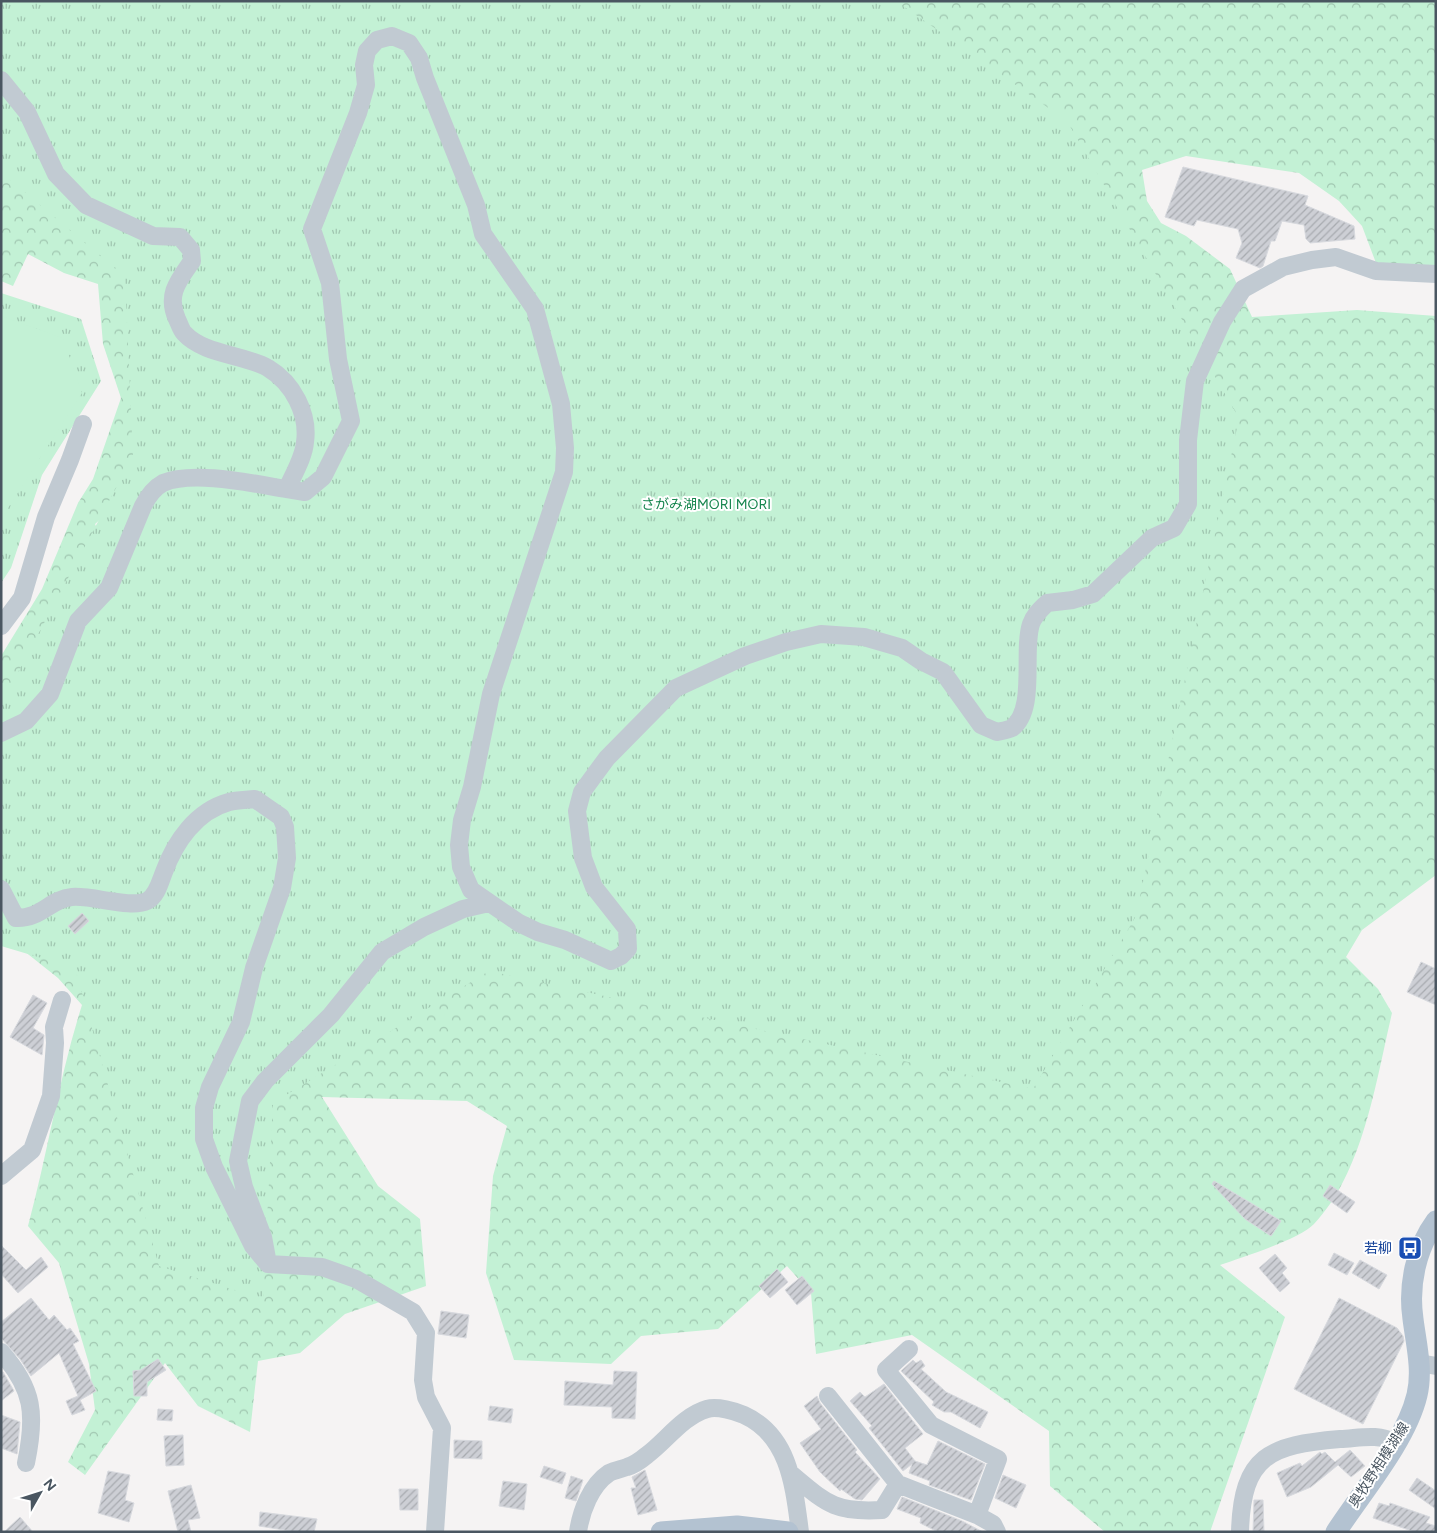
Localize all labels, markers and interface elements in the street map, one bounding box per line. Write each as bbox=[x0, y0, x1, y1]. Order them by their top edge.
park label: さがみ湖MORI MORI bbox=[641, 496, 771, 513]
bus stop icon: 若柳 bbox=[1397, 1235, 1423, 1261]
place label: 若柳 bbox=[1364, 1240, 1392, 1257]
street label: 奥牧野相模湖線 bbox=[1345, 1419, 1413, 1511]
north arrow bbox=[15, 1468, 65, 1518]
text: N bbox=[40, 1476, 60, 1495]

